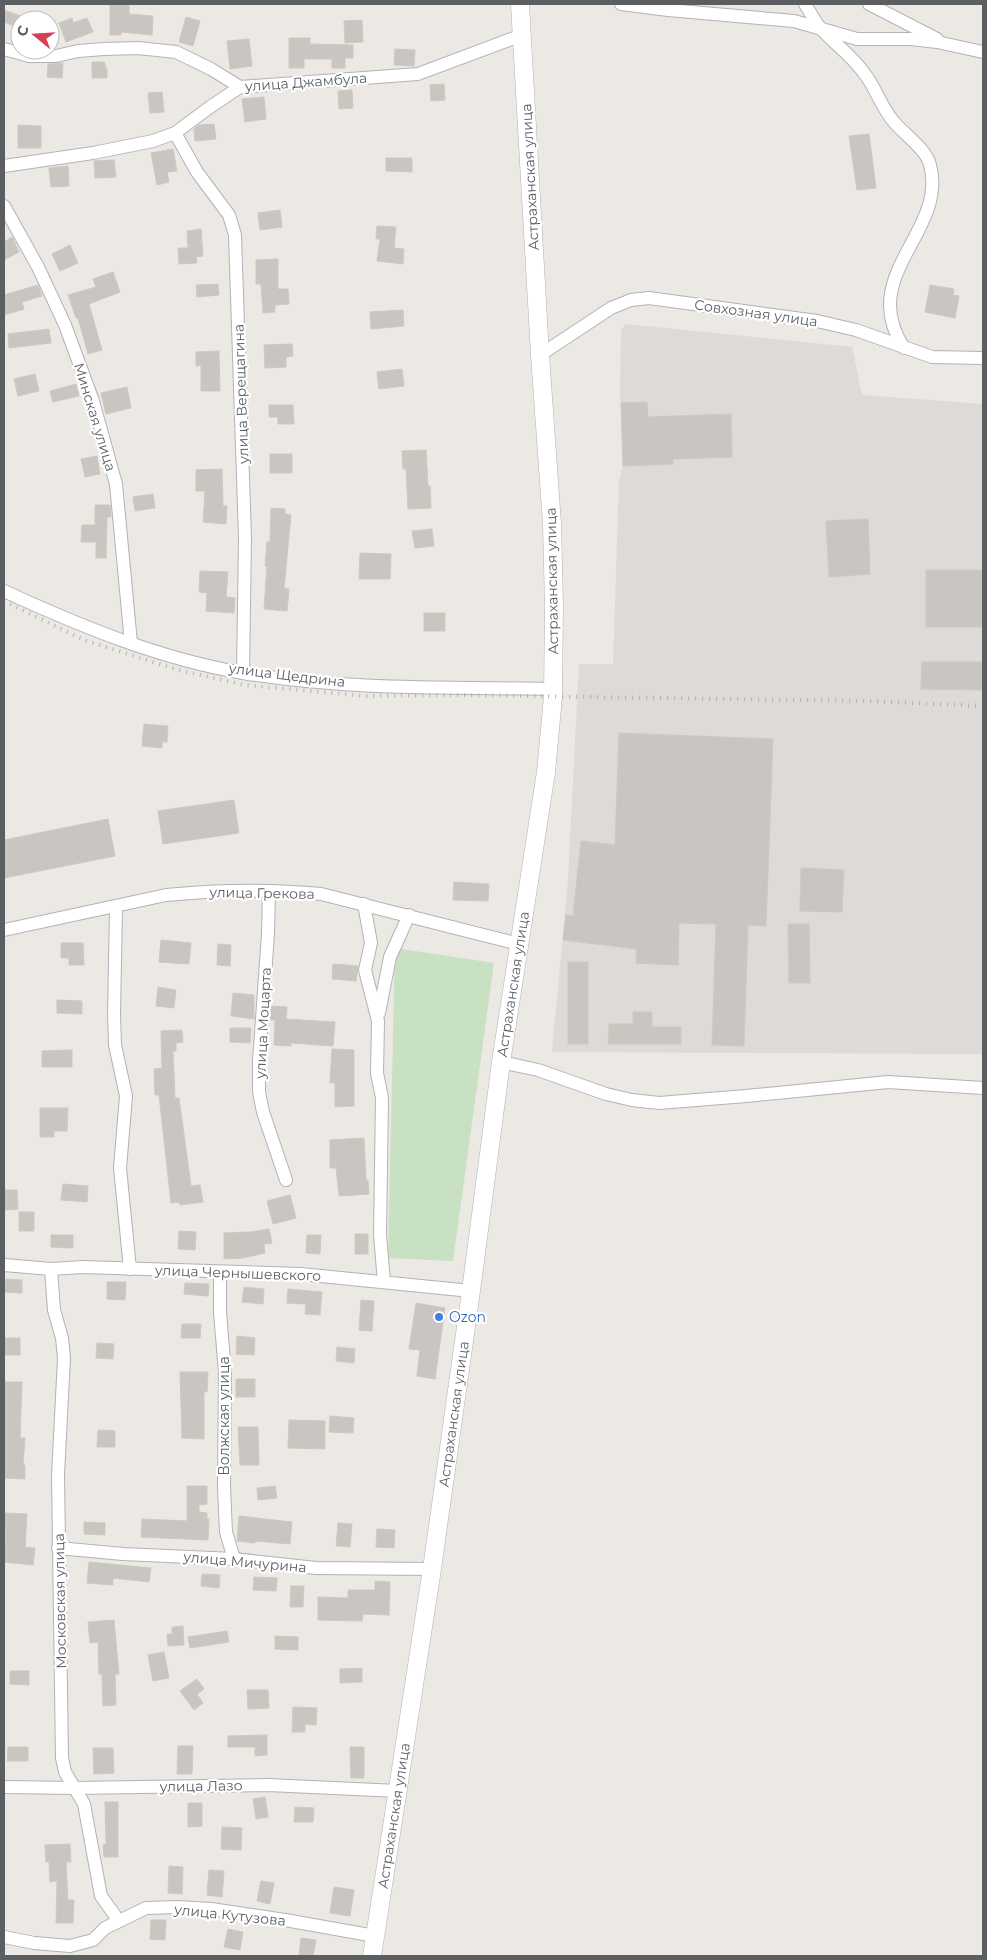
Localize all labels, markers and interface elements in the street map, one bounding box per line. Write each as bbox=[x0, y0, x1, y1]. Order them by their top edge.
north arrow bbox=[10, 10, 60, 60]
text: С bbox=[13, 23, 33, 39]
street label: улица Джамбула bbox=[243, 69, 368, 95]
street label: Астраханская улица bbox=[517, 103, 543, 251]
street label: Совхозная улица bbox=[693, 295, 819, 331]
street label: улица Верещагина bbox=[230, 324, 252, 465]
street label: Минская улица bbox=[70, 361, 120, 473]
street label: Астраханская улица bbox=[542, 507, 562, 655]
street label: улица Щедрина bbox=[227, 659, 346, 691]
street label: улица Грекова bbox=[208, 883, 315, 903]
street label: Астраханская улица bbox=[493, 910, 533, 1058]
street label: улица Моцарта bbox=[251, 967, 275, 1080]
street label: улица Чернышевского bbox=[154, 1261, 321, 1285]
place label: Ozon bbox=[449, 1308, 486, 1326]
marker: Ozon bbox=[433, 1311, 445, 1323]
street label: Астраханская улица bbox=[435, 1340, 473, 1488]
street label: Волжская улица bbox=[215, 1356, 233, 1476]
street label: Московская улица bbox=[50, 1533, 70, 1669]
street label: улица Мичурина bbox=[182, 1548, 307, 1576]
street label: Астраханская улица bbox=[374, 1742, 414, 1890]
street label: улица Лазо bbox=[158, 1776, 243, 1796]
street label: улица Кутузова bbox=[172, 1900, 287, 1930]

